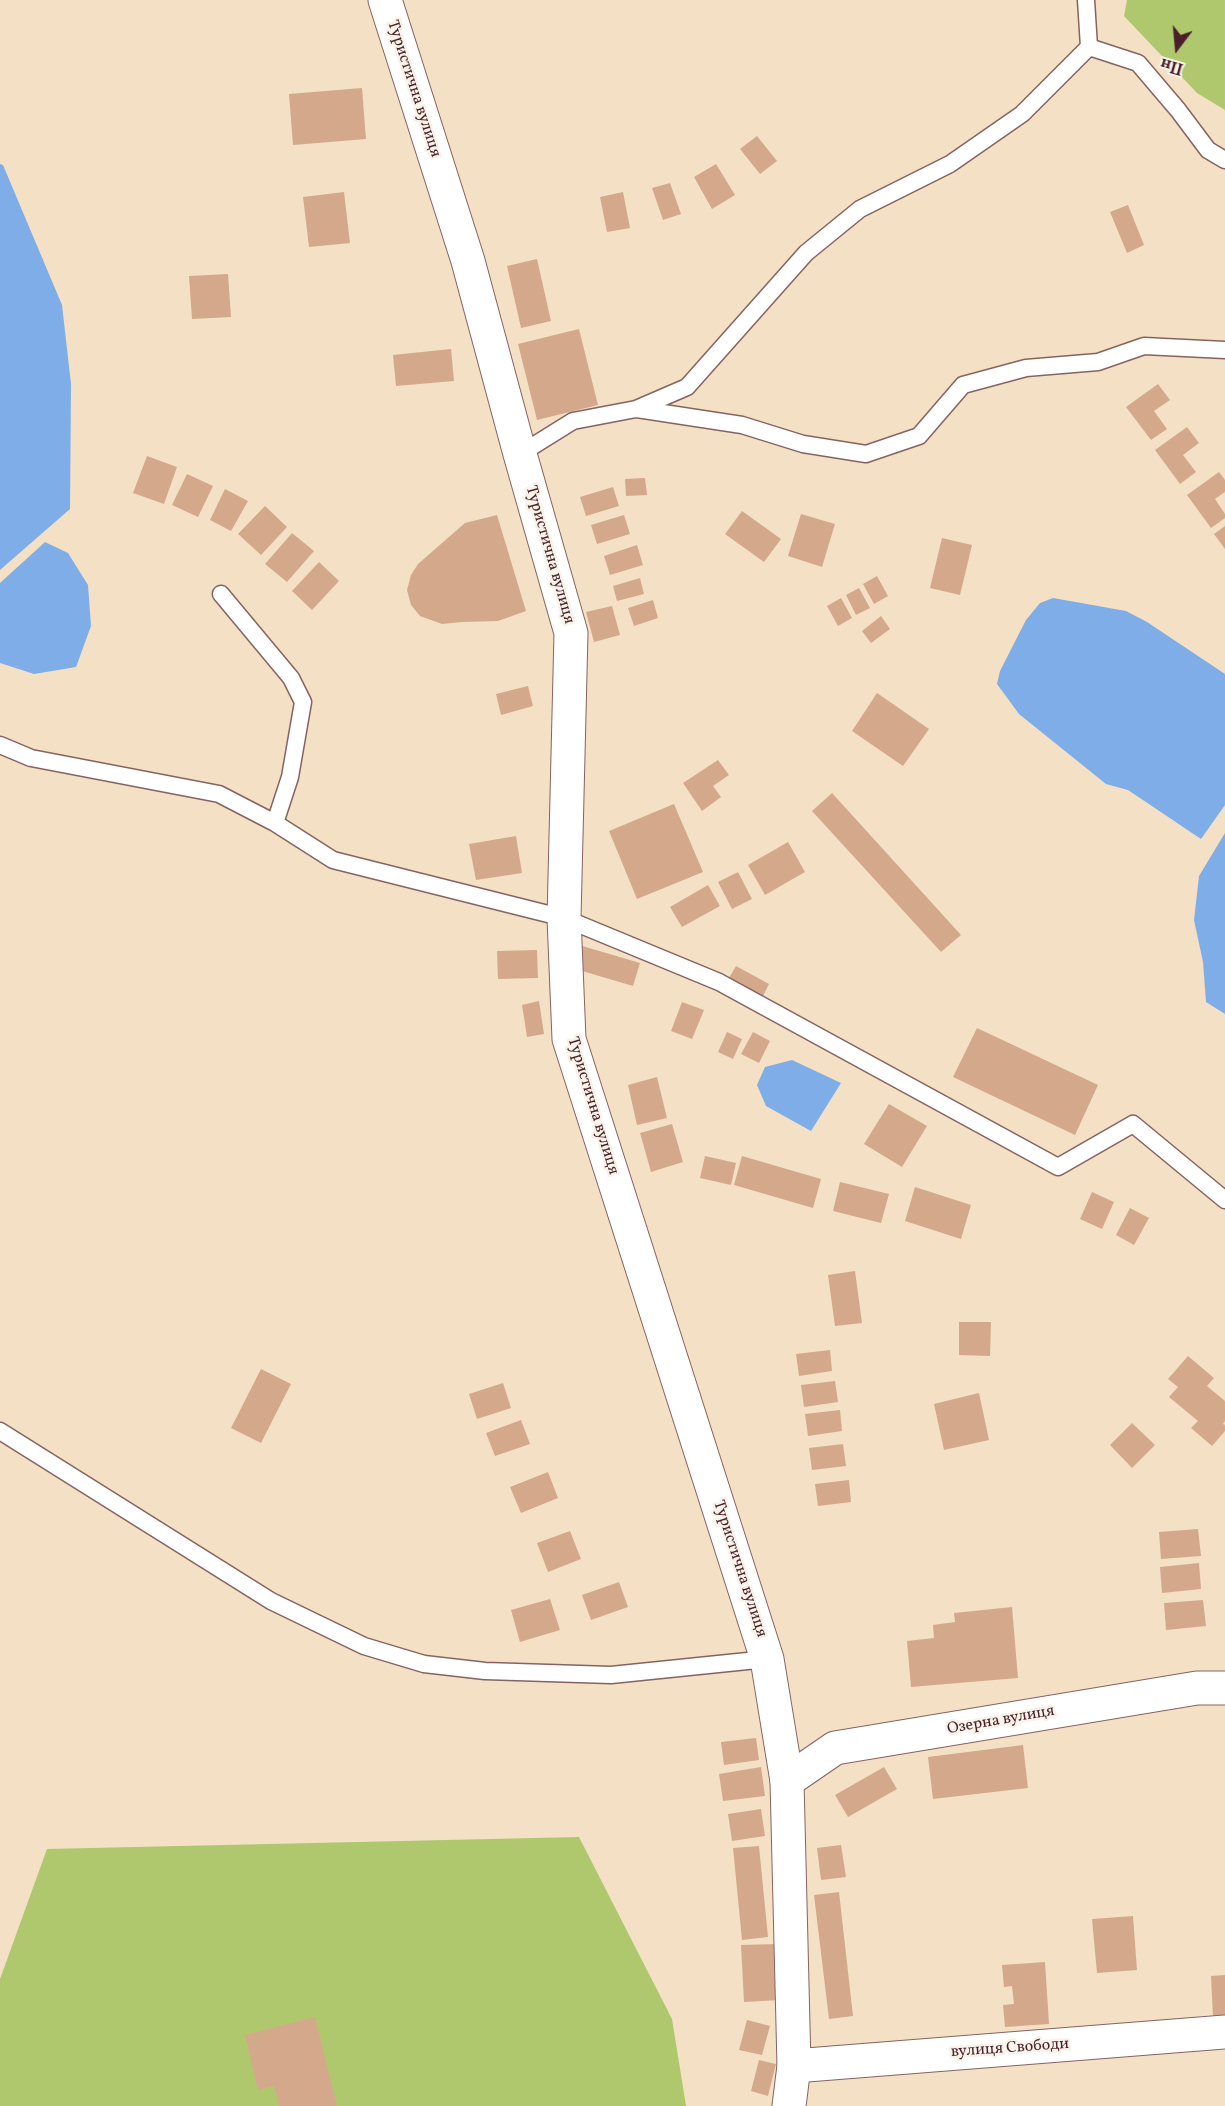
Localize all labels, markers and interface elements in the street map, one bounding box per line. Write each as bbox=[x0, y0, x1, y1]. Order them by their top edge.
street label: Туристична вулиця bbox=[382, 18, 444, 160]
north arrow bbox=[1147, 18, 1207, 78]
text: Пн bbox=[1158, 52, 1186, 79]
street label: Туристична вулиця bbox=[520, 484, 578, 626]
street label: Туристична вулиця bbox=[562, 1035, 622, 1177]
street label: Туристична вулиця bbox=[708, 1498, 770, 1640]
street label: Озерна вулиця bbox=[946, 1702, 1056, 1740]
street label: вулиця Свободи bbox=[950, 2035, 1070, 2063]

